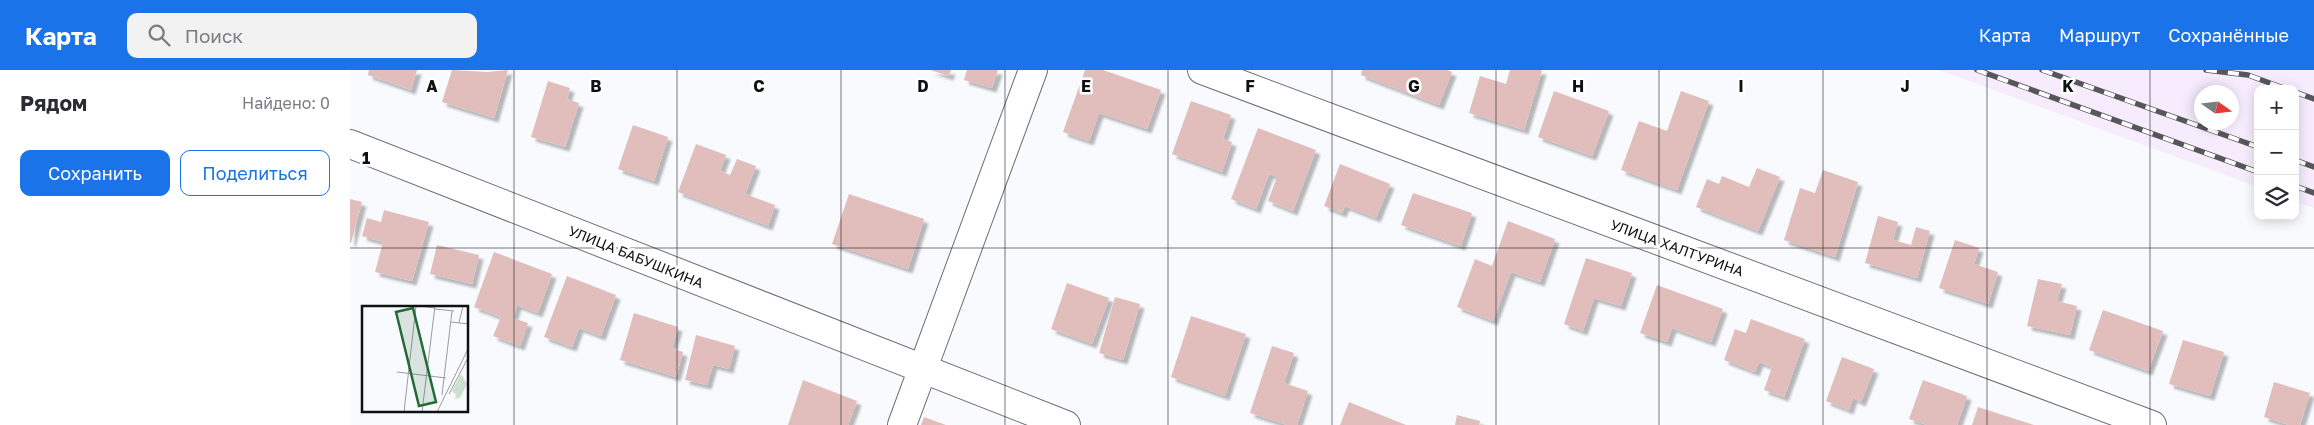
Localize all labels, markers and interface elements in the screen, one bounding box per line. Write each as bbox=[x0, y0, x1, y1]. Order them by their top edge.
search box bbox=[127, 13, 477, 58]
text: Карта bbox=[25, 21, 97, 50]
icon: search bbox=[145, 21, 173, 49]
text: Поиск bbox=[185, 24, 243, 47]
text: Карта bbox=[1979, 24, 2031, 46]
text: Маршрут bbox=[2059, 24, 2140, 46]
text: Сохранённые bbox=[2168, 24, 2289, 46]
text: A bbox=[426, 76, 438, 96]
text: B bbox=[590, 76, 602, 96]
text: C bbox=[753, 76, 765, 96]
text: D bbox=[917, 76, 929, 96]
text: E bbox=[1081, 76, 1091, 96]
text: F bbox=[1245, 76, 1255, 96]
text: G bbox=[1408, 76, 1420, 96]
text: H bbox=[1572, 76, 1584, 96]
text: I bbox=[1738, 76, 1744, 96]
text: J bbox=[1900, 76, 1910, 96]
text: K bbox=[2062, 76, 2074, 96]
north arrow bbox=[2194, 85, 2239, 130]
map controls bbox=[2254, 85, 2299, 220]
button: + bbox=[2254, 85, 2299, 130]
text: Рядом bbox=[20, 90, 87, 116]
text: Найдено: 0 bbox=[242, 93, 330, 113]
button: − bbox=[2254, 130, 2299, 175]
text: 1 bbox=[362, 148, 370, 168]
button: Сохранить bbox=[20, 150, 170, 196]
button: Поделиться bbox=[180, 150, 330, 196]
button: layers bbox=[2254, 175, 2299, 220]
street label: УЛИЦА ХАЛТУРИНА bbox=[1608, 215, 1747, 280]
street label: УЛИЦА БАБУШКИНА bbox=[566, 222, 707, 292]
inset map bbox=[362, 306, 469, 412]

